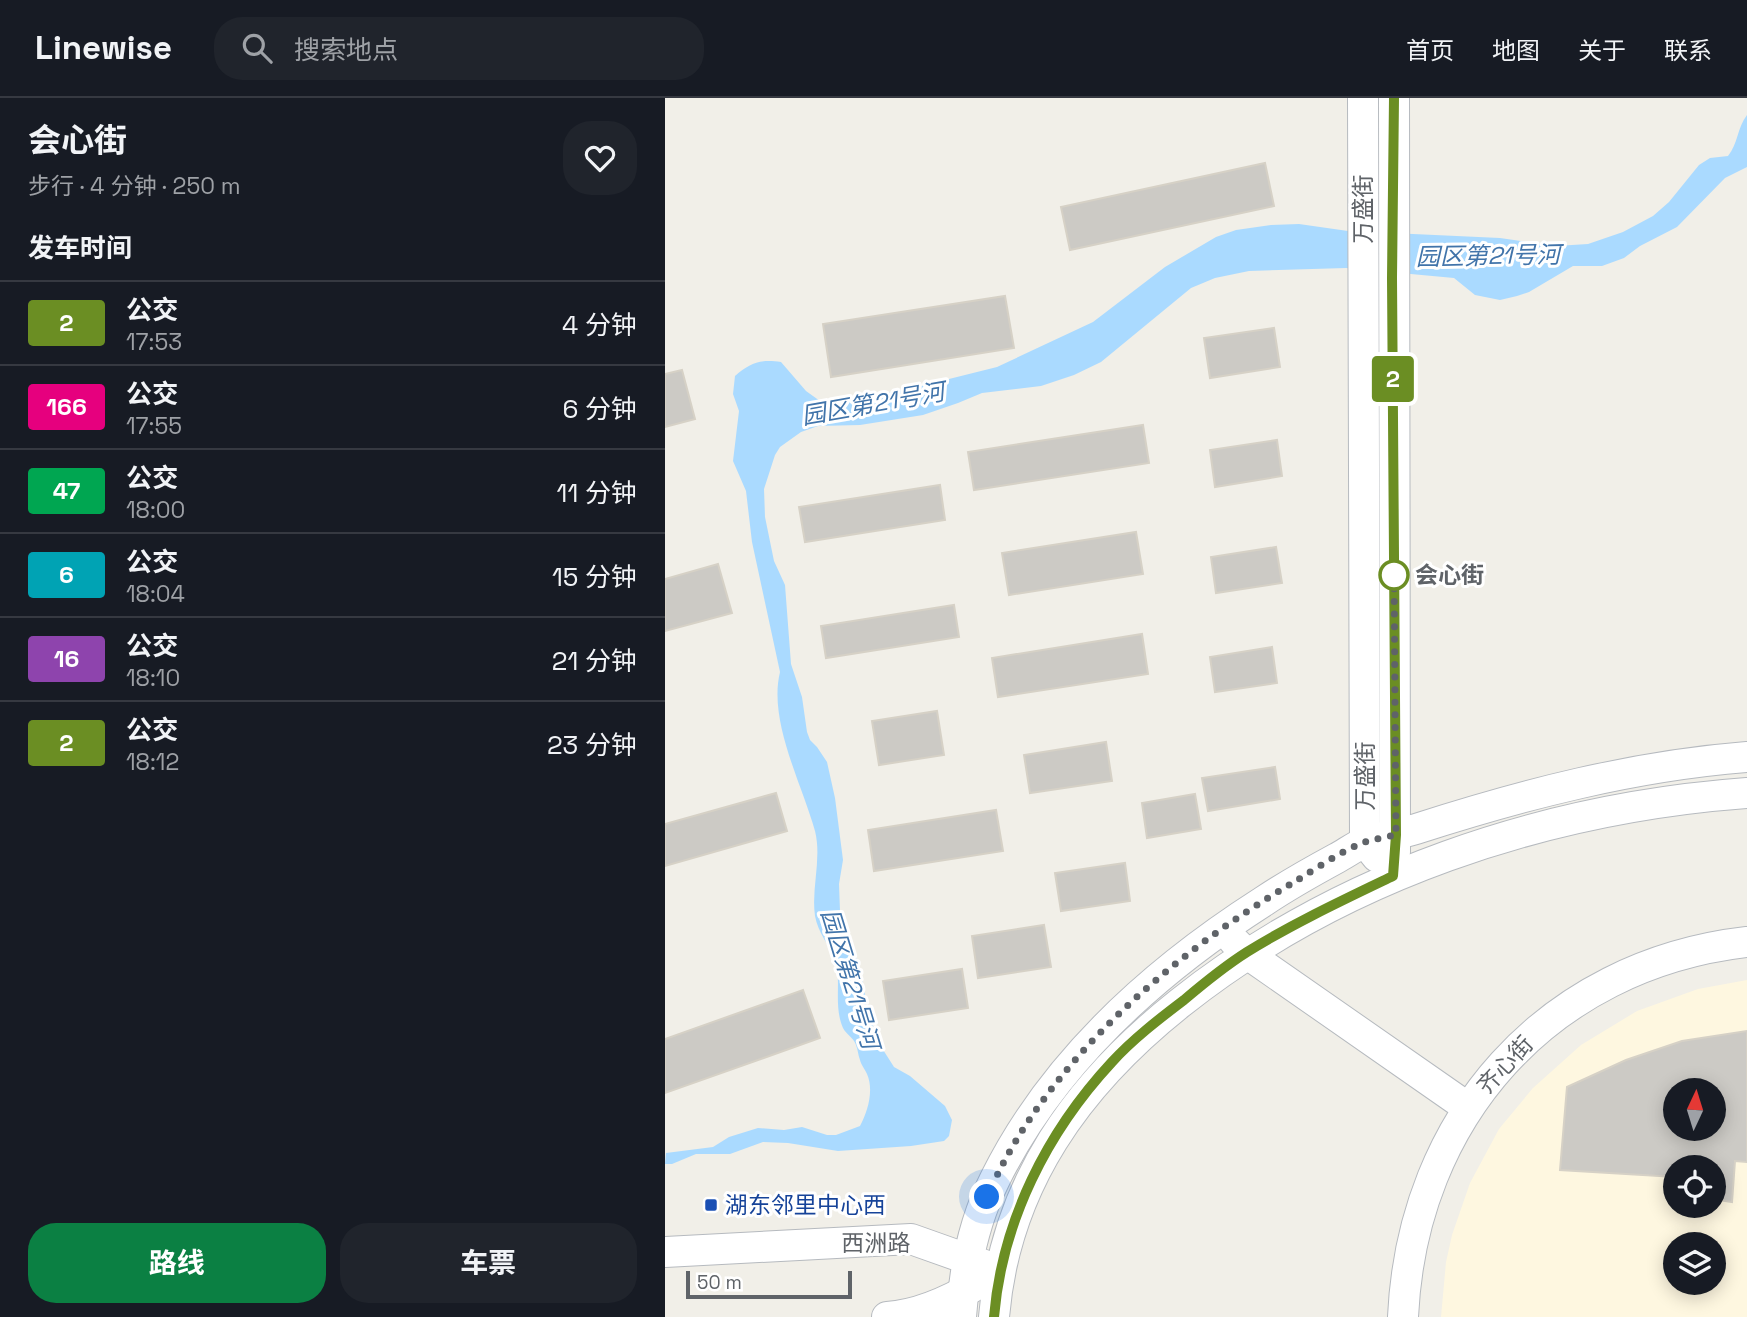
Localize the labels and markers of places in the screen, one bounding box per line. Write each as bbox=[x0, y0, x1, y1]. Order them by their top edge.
marker: 会心街 bbox=[1379, 560, 1409, 590]
place label: 会心街 bbox=[1415, 560, 1484, 590]
place label: 湖东邻里中心西 bbox=[725, 1190, 886, 1220]
marker: 湖东邻里中心西 bbox=[703, 1197, 719, 1213]

